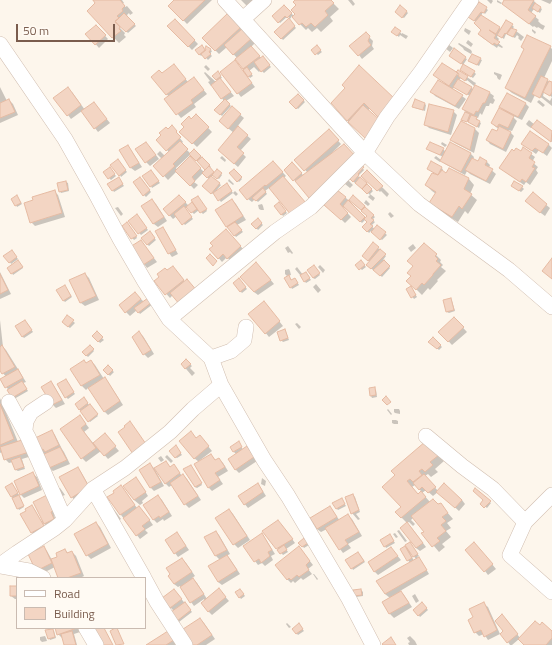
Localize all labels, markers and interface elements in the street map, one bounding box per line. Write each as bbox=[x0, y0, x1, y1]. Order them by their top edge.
scale bar bbox=[18, 16, 117, 42]
text: 50 m bbox=[23, 21, 49, 40]
legend bbox=[16, 577, 146, 629]
text: Road bbox=[54, 584, 80, 603]
text: Building bbox=[54, 604, 95, 623]

